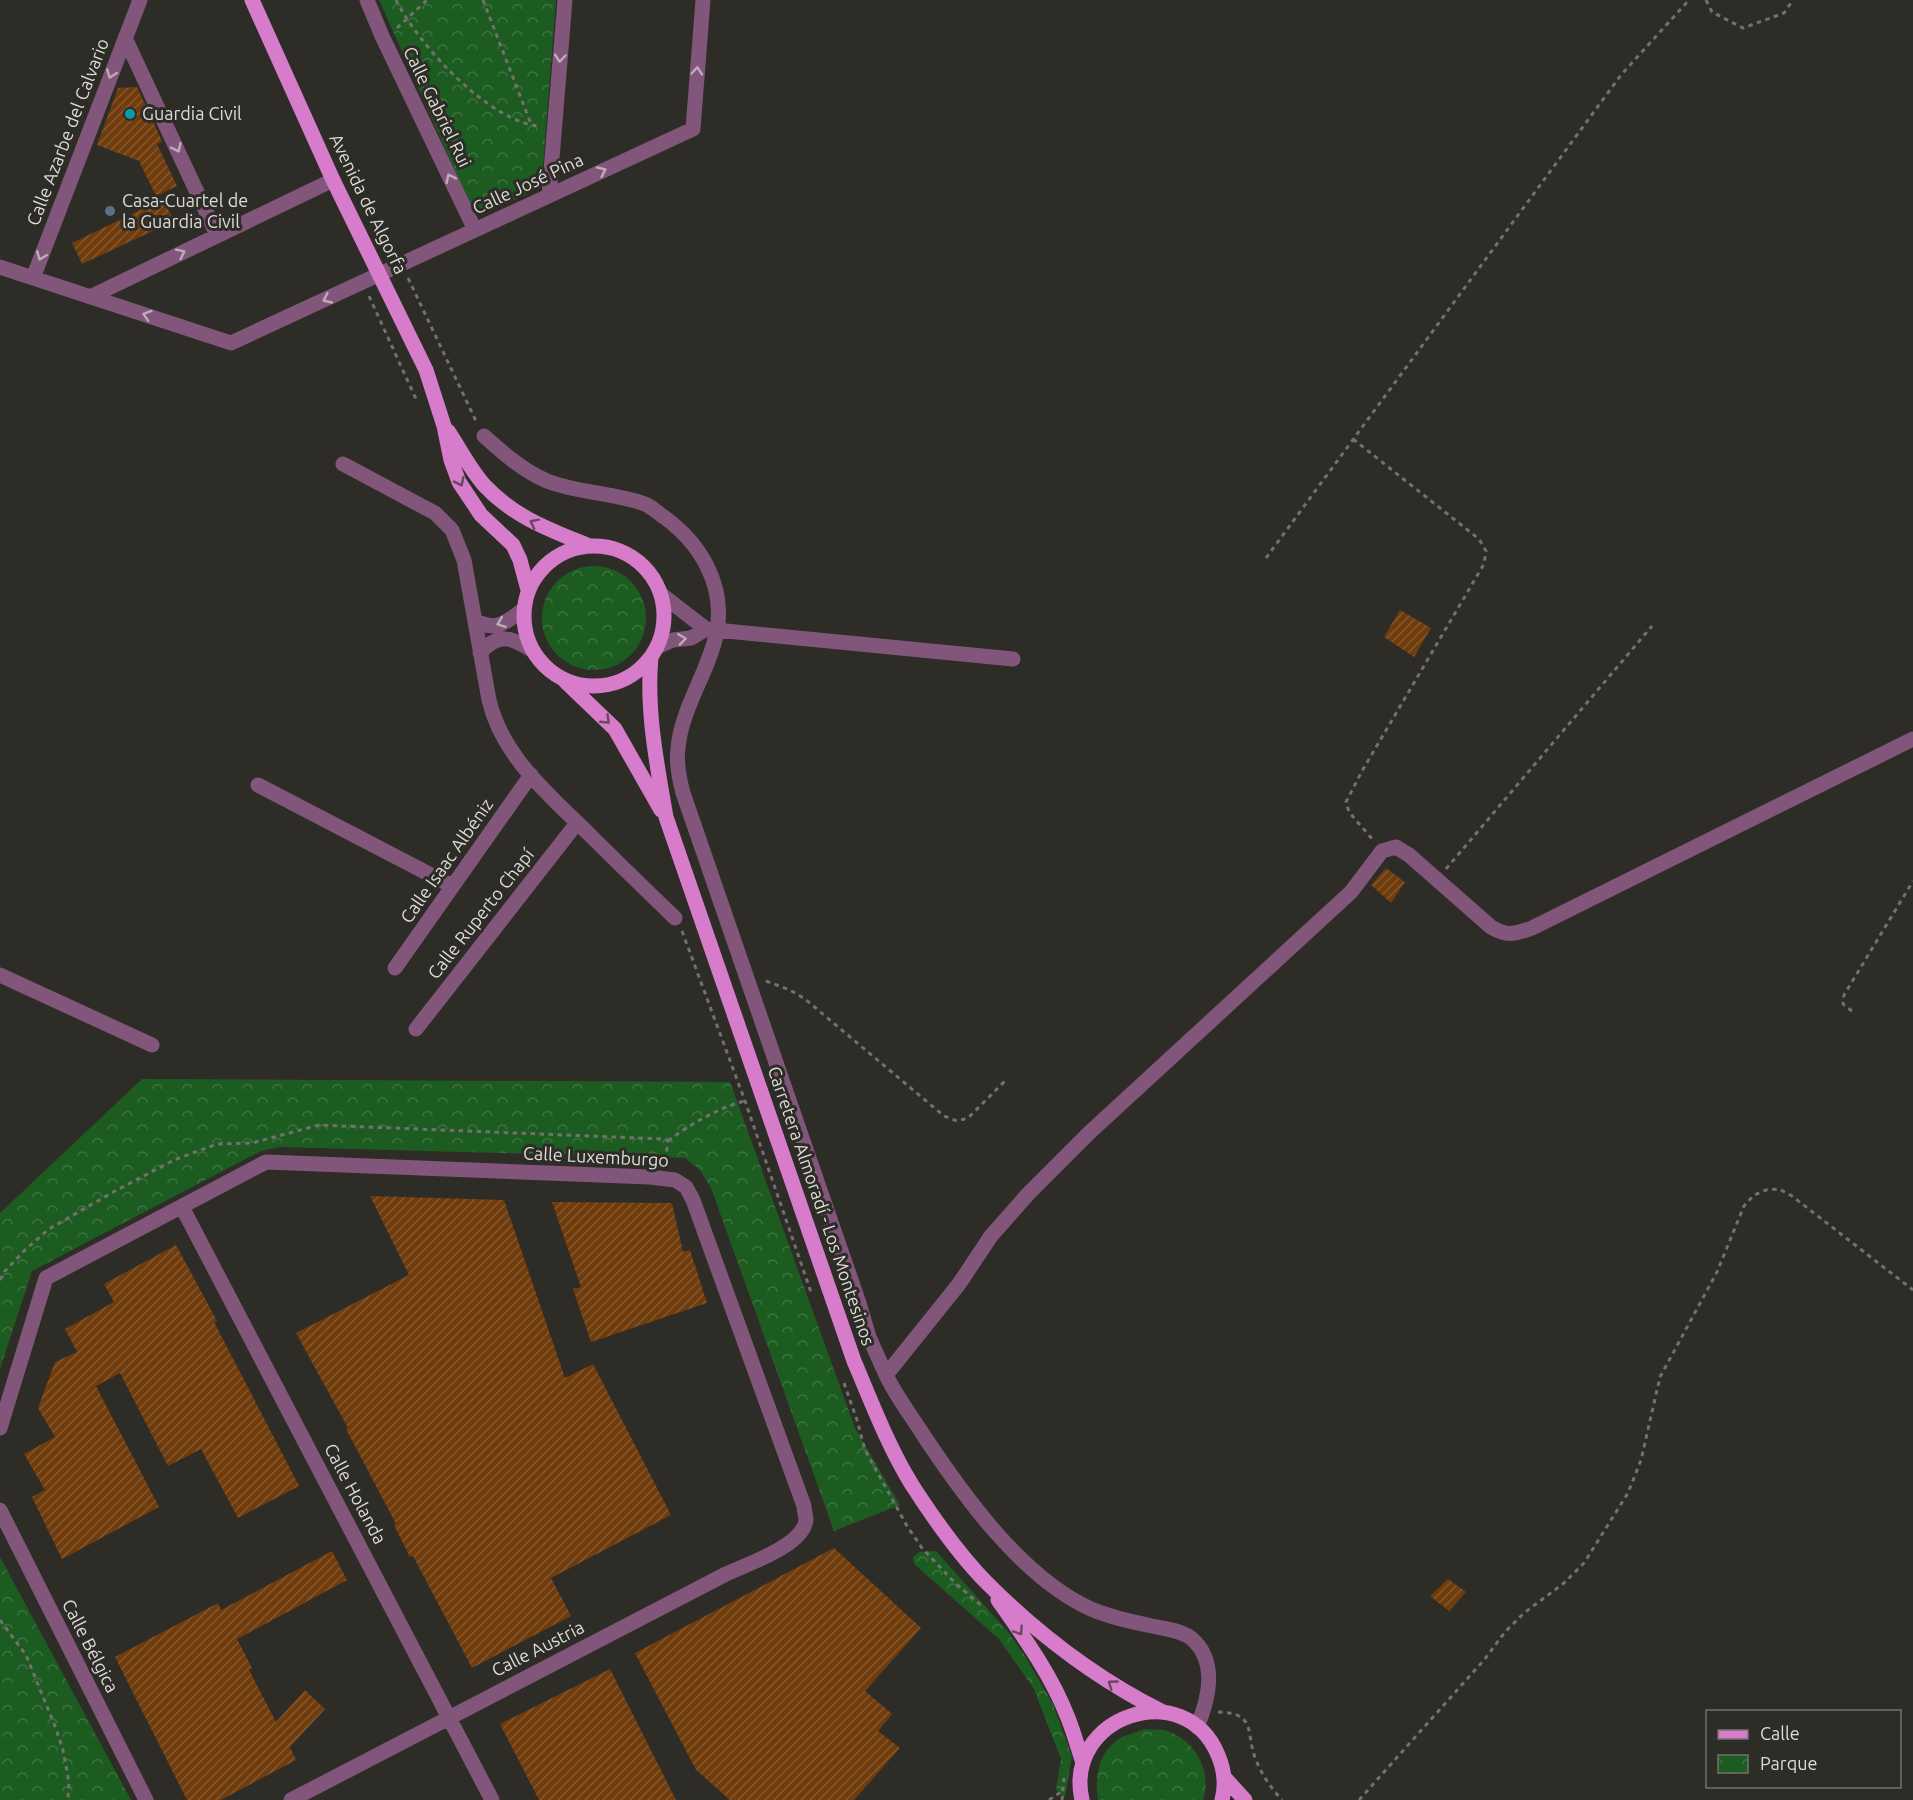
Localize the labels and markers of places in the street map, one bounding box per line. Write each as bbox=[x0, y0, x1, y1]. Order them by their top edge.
place label: Guardia Civil bbox=[142, 103, 242, 123]
marker: Guardia Civil bbox=[123, 107, 137, 121]
place label: Casa-Cuartel de la Guardia Civil bbox=[122, 190, 248, 231]
marker: Casa-Cuartel de la Guardia Civil bbox=[103, 204, 117, 218]

